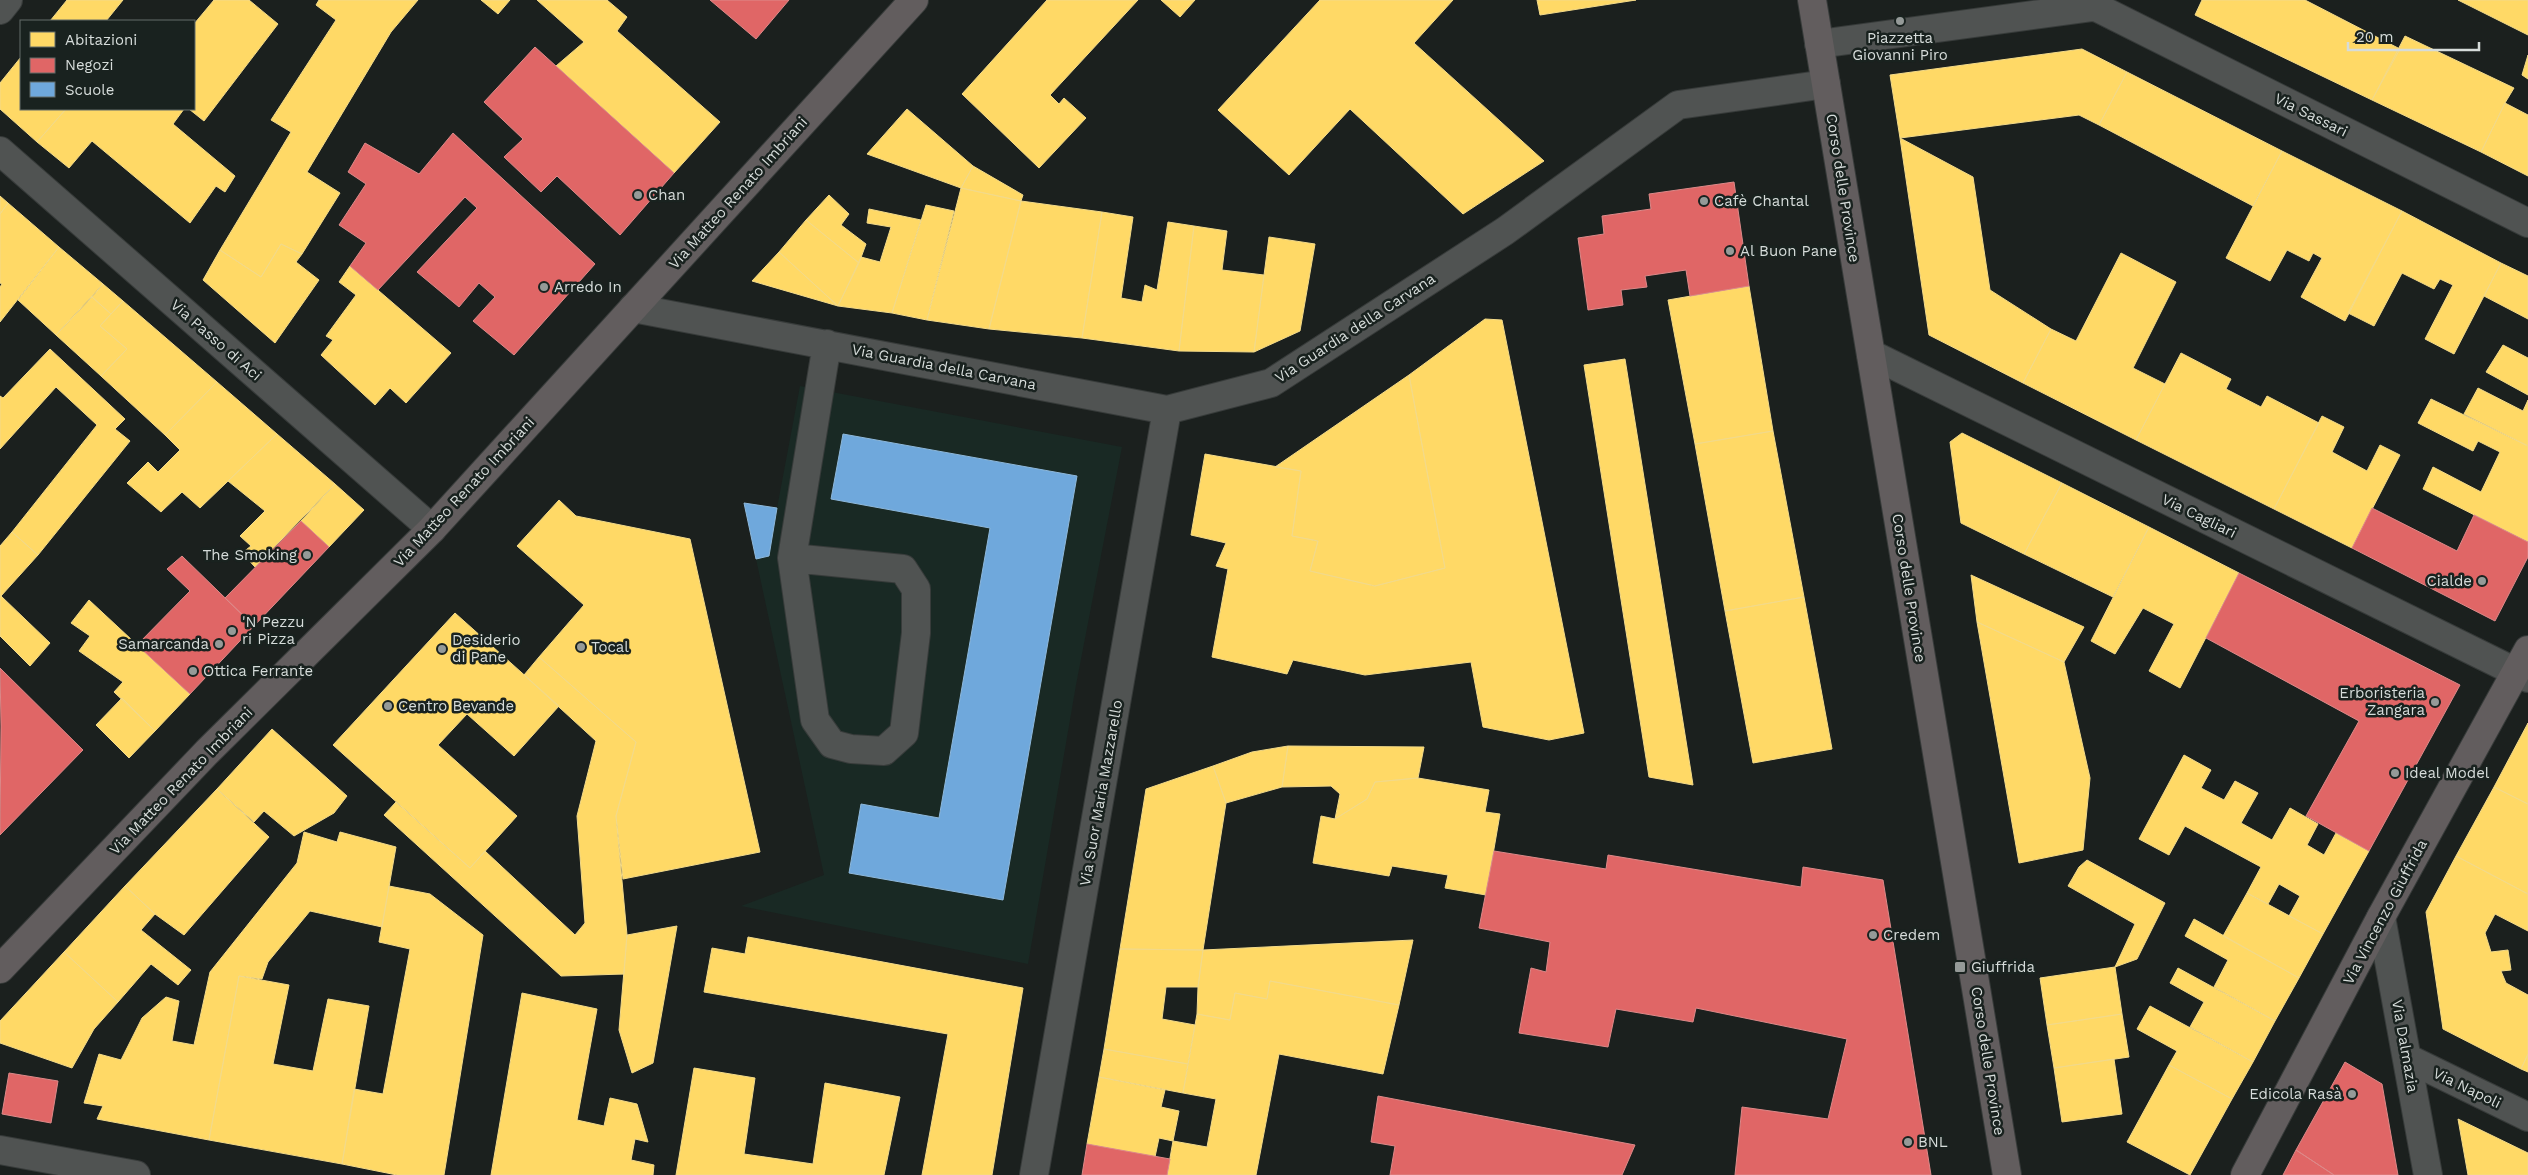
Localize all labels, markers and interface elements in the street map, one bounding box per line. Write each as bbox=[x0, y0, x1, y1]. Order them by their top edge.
marker: Piazzetta Giovanni Piro bbox=[1894, 15, 1906, 27]
legend bbox=[20, 20, 195, 110]
scale bar bbox=[2348, 20, 2479, 52]
text: 20 m bbox=[2356, 28, 2394, 46]
place label: Piazzetta Giovanni Piro bbox=[1852, 29, 1948, 64]
text: Abitazioni bbox=[65, 31, 137, 49]
text: Negozi bbox=[65, 56, 113, 74]
text: Scuole bbox=[65, 81, 115, 99]
street label: Via Sassari bbox=[2271, 90, 2351, 140]
street label: Corso delle Province bbox=[1822, 112, 1864, 264]
street label: Via Matteo Renato Imbriani bbox=[665, 113, 811, 273]
place label: Chan bbox=[648, 186, 685, 204]
marker: Chan bbox=[632, 189, 644, 201]
place label: Cafè Chantal bbox=[1714, 192, 1809, 210]
marker: Cafè Chantal bbox=[1698, 195, 1710, 207]
place label: Al Buon Pane bbox=[1740, 242, 1837, 260]
marker: Al Buon Pane bbox=[1724, 245, 1736, 257]
street label: Via Guardia della Carvana bbox=[1272, 269, 1439, 387]
place label: Arredo In bbox=[554, 278, 622, 296]
marker: Arredo In bbox=[538, 281, 550, 293]
street label: Via Passo di Aci bbox=[167, 296, 265, 384]
street label: Via Guardia della Carvana bbox=[850, 340, 1038, 394]
street label: Via Matteo Renato Imbriani bbox=[390, 413, 538, 571]
street label: Via Cagliari bbox=[2159, 490, 2239, 542]
street label: Corso delle Province bbox=[1888, 512, 1930, 664]
place label: The Smoking bbox=[203, 546, 297, 564]
marker: The Smoking bbox=[301, 549, 313, 561]
place label: Cialde bbox=[2427, 572, 2472, 590]
marker: Cialde bbox=[2476, 575, 2488, 587]
place label: 'N Pezzu ri Pizza bbox=[242, 613, 305, 648]
marker: 'N Pezzu ri Pizza bbox=[226, 625, 238, 637]
place label: Desiderio di Pane bbox=[452, 631, 521, 666]
place label: Samarcanda bbox=[118, 635, 209, 653]
marker: Samarcanda bbox=[213, 638, 225, 650]
place label: Tocal bbox=[591, 638, 629, 656]
marker: Tocal bbox=[575, 641, 587, 653]
marker: Desiderio di Pane bbox=[436, 643, 448, 655]
place label: Ottica Ferrante bbox=[203, 662, 313, 680]
marker: Ottica Ferrante bbox=[187, 665, 199, 677]
place label: Erboristeria Zangara bbox=[2339, 684, 2426, 719]
marker: Erboristeria Zangara bbox=[2429, 696, 2441, 708]
place label: Centro Bevande bbox=[398, 697, 514, 715]
street label: Via Suor Maria Mazzarello bbox=[1076, 699, 1126, 887]
marker: Centro Bevande bbox=[382, 700, 394, 712]
street label: Via Matteo Renato Imbriani bbox=[106, 703, 256, 859]
place label: Ideal Model bbox=[2405, 764, 2490, 782]
marker: Ideal Model bbox=[2389, 767, 2401, 779]
street label: Via Vincenzo Giuffrida bbox=[2339, 836, 2431, 988]
place label: Credem bbox=[1883, 926, 1940, 944]
marker: Credem bbox=[1867, 929, 1879, 941]
place label: Giuffrida bbox=[1971, 958, 2035, 976]
marker: Giuffrida bbox=[1953, 960, 1967, 974]
street label: Corso delle Province bbox=[1967, 985, 2009, 1137]
street label: Via Dalmazia bbox=[2388, 998, 2422, 1094]
street label: Via Napoli bbox=[2430, 1064, 2504, 1112]
place label: Edicola Rasà bbox=[2249, 1085, 2343, 1103]
marker: Edicola Rasà bbox=[2346, 1088, 2358, 1100]
place label: BNL bbox=[1918, 1133, 1948, 1151]
marker: BNL bbox=[1902, 1136, 1914, 1148]

